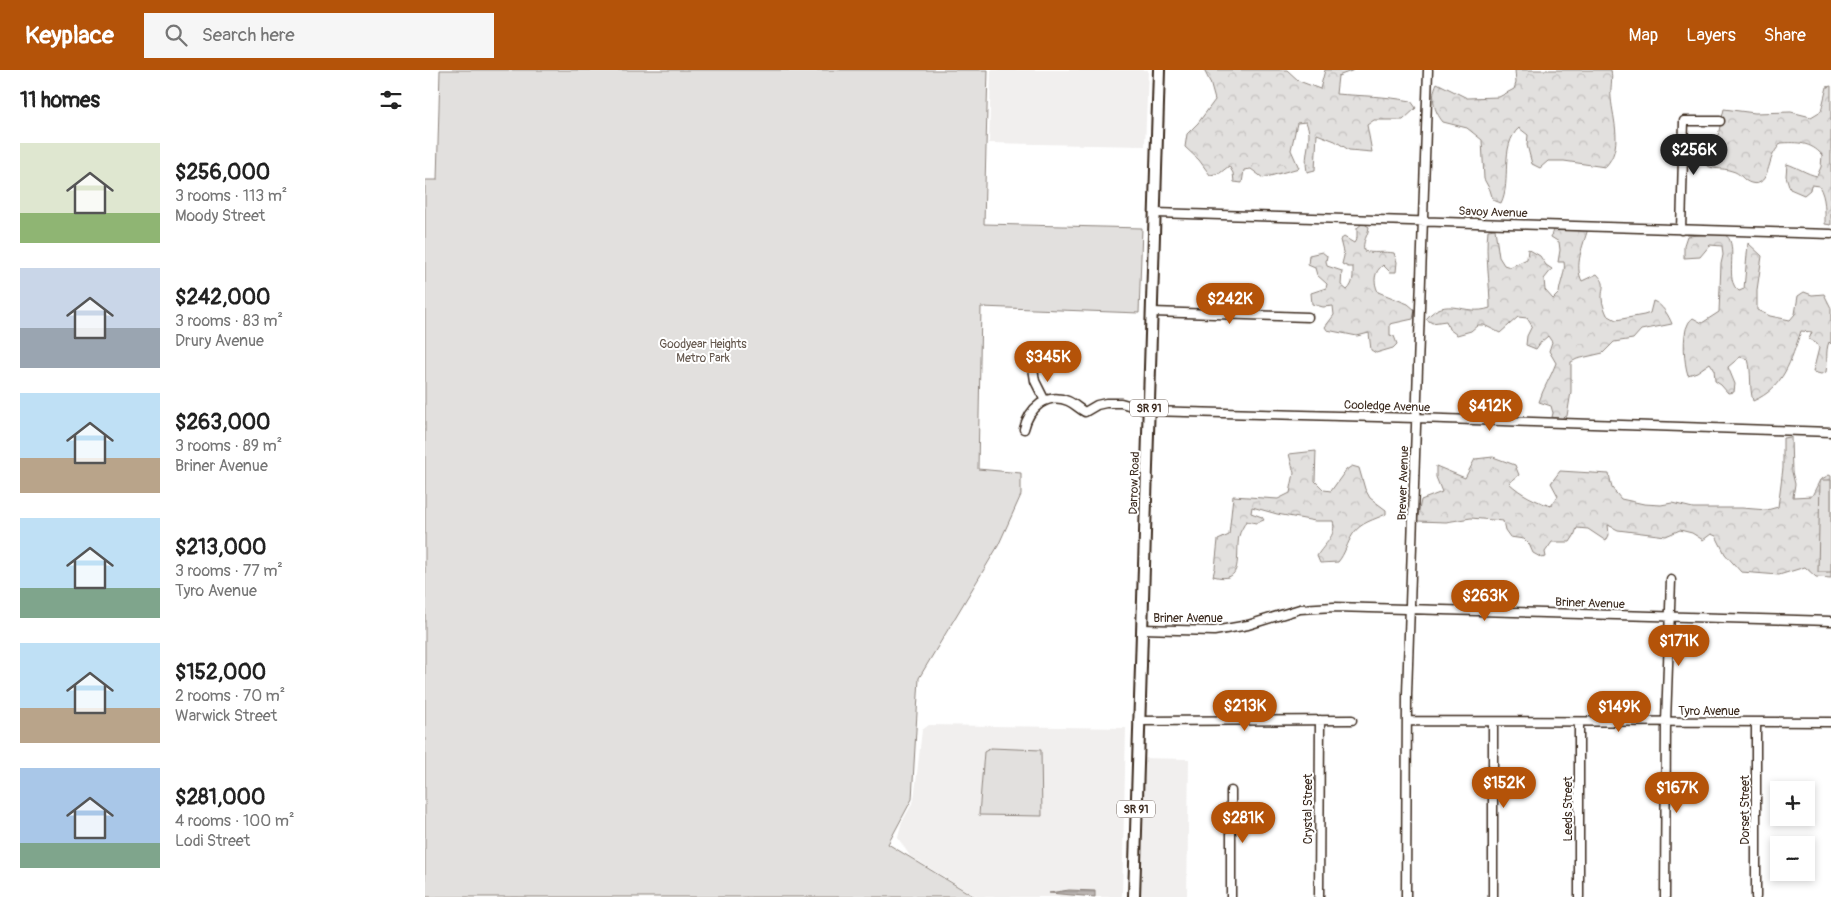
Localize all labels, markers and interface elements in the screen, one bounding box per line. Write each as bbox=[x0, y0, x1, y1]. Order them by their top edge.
search box bbox=[144, 13, 494, 58]
text: Keyplace bbox=[25, 21, 114, 50]
icon: search bbox=[162, 21, 190, 49]
text: Search here bbox=[202, 23, 295, 47]
text: Map bbox=[1629, 24, 1658, 47]
text: Layers bbox=[1686, 24, 1736, 47]
text: Share bbox=[1764, 24, 1806, 47]
icon: filters bbox=[377, 86, 405, 114]
text: 11 homes bbox=[20, 87, 100, 114]
pin: $256K bbox=[1659, 134, 1729, 176]
text: $256K bbox=[1671, 140, 1717, 160]
text: $256,000 bbox=[175, 159, 270, 186]
icon: home bbox=[60, 163, 120, 223]
text: 3 rooms · 113 m² bbox=[175, 186, 287, 206]
street label: Savoy Avenue bbox=[1458, 204, 1528, 221]
text: Moody Street bbox=[175, 206, 265, 226]
pin: $242K bbox=[1195, 282, 1265, 325]
text: $242,000 bbox=[175, 284, 270, 311]
icon: home bbox=[60, 288, 120, 348]
text: $242K bbox=[1207, 289, 1253, 309]
text: 3 rooms · 83 m² bbox=[175, 311, 283, 331]
text: Drury Avenue bbox=[175, 331, 264, 351]
park label: Goodyear Heights Metro Park bbox=[659, 337, 747, 366]
pin: $345K bbox=[1013, 340, 1083, 383]
text: $345K bbox=[1025, 347, 1071, 367]
pin: $412K bbox=[1455, 390, 1525, 432]
text: $412K bbox=[1469, 396, 1511, 416]
street label: Cooledge Avenue bbox=[1344, 397, 1430, 416]
road number: SR 91 bbox=[1130, 399, 1168, 416]
text: $263,000 bbox=[175, 409, 270, 436]
icon: home bbox=[60, 413, 120, 473]
text: 3 rooms · 89 m² bbox=[175, 436, 282, 456]
street label: Brewer Avenue bbox=[1395, 445, 1412, 521]
street label: Darrow Road bbox=[1126, 451, 1143, 515]
text: Briner Avenue bbox=[175, 456, 268, 476]
text: $213,000 bbox=[175, 534, 266, 561]
icon: home bbox=[60, 538, 120, 598]
text: 3 rooms · 77 m² bbox=[175, 561, 283, 581]
pin: $263K bbox=[1450, 580, 1520, 622]
text: Tyro Avenue bbox=[175, 581, 257, 601]
text: $263K bbox=[1462, 586, 1508, 606]
street label: Briner Avenue bbox=[1555, 595, 1625, 612]
street label: Briner Avenue bbox=[1153, 611, 1223, 626]
pin: $171K bbox=[1644, 624, 1714, 667]
text: $171K bbox=[1659, 631, 1699, 651]
text: $152,000 bbox=[175, 659, 266, 686]
icon: home bbox=[60, 663, 120, 723]
text: 2 rooms · 70 m² bbox=[175, 686, 285, 706]
pin: $213K bbox=[1210, 690, 1280, 732]
pin: $149K bbox=[1584, 690, 1654, 733]
text: $213K bbox=[1224, 696, 1266, 716]
text: $149K bbox=[1598, 697, 1640, 717]
street label: Tyro Avenue bbox=[1678, 704, 1740, 719]
text: Warwick Street bbox=[175, 706, 277, 726]
pin: $152K bbox=[1469, 766, 1539, 809]
pin: $167K bbox=[1642, 772, 1712, 814]
text: $152K bbox=[1483, 773, 1525, 793]
street label: Crystal Street bbox=[1301, 774, 1316, 844]
street label: Dorset Street bbox=[1738, 775, 1753, 845]
street label: Leeds Street bbox=[1561, 776, 1576, 842]
text: $167K bbox=[1656, 778, 1698, 798]
map controls bbox=[1770, 781, 1815, 881]
button: + bbox=[1770, 781, 1815, 826]
text: $281,000 bbox=[175, 784, 265, 811]
icon: home bbox=[60, 788, 120, 848]
road number: SR 91 bbox=[1117, 801, 1155, 818]
pin: $281K bbox=[1208, 802, 1278, 844]
text: $281K bbox=[1222, 808, 1264, 828]
text: 4 rooms · 100 m² bbox=[175, 811, 294, 831]
text: Lodi Street bbox=[175, 831, 250, 851]
button: − bbox=[1770, 836, 1815, 881]

